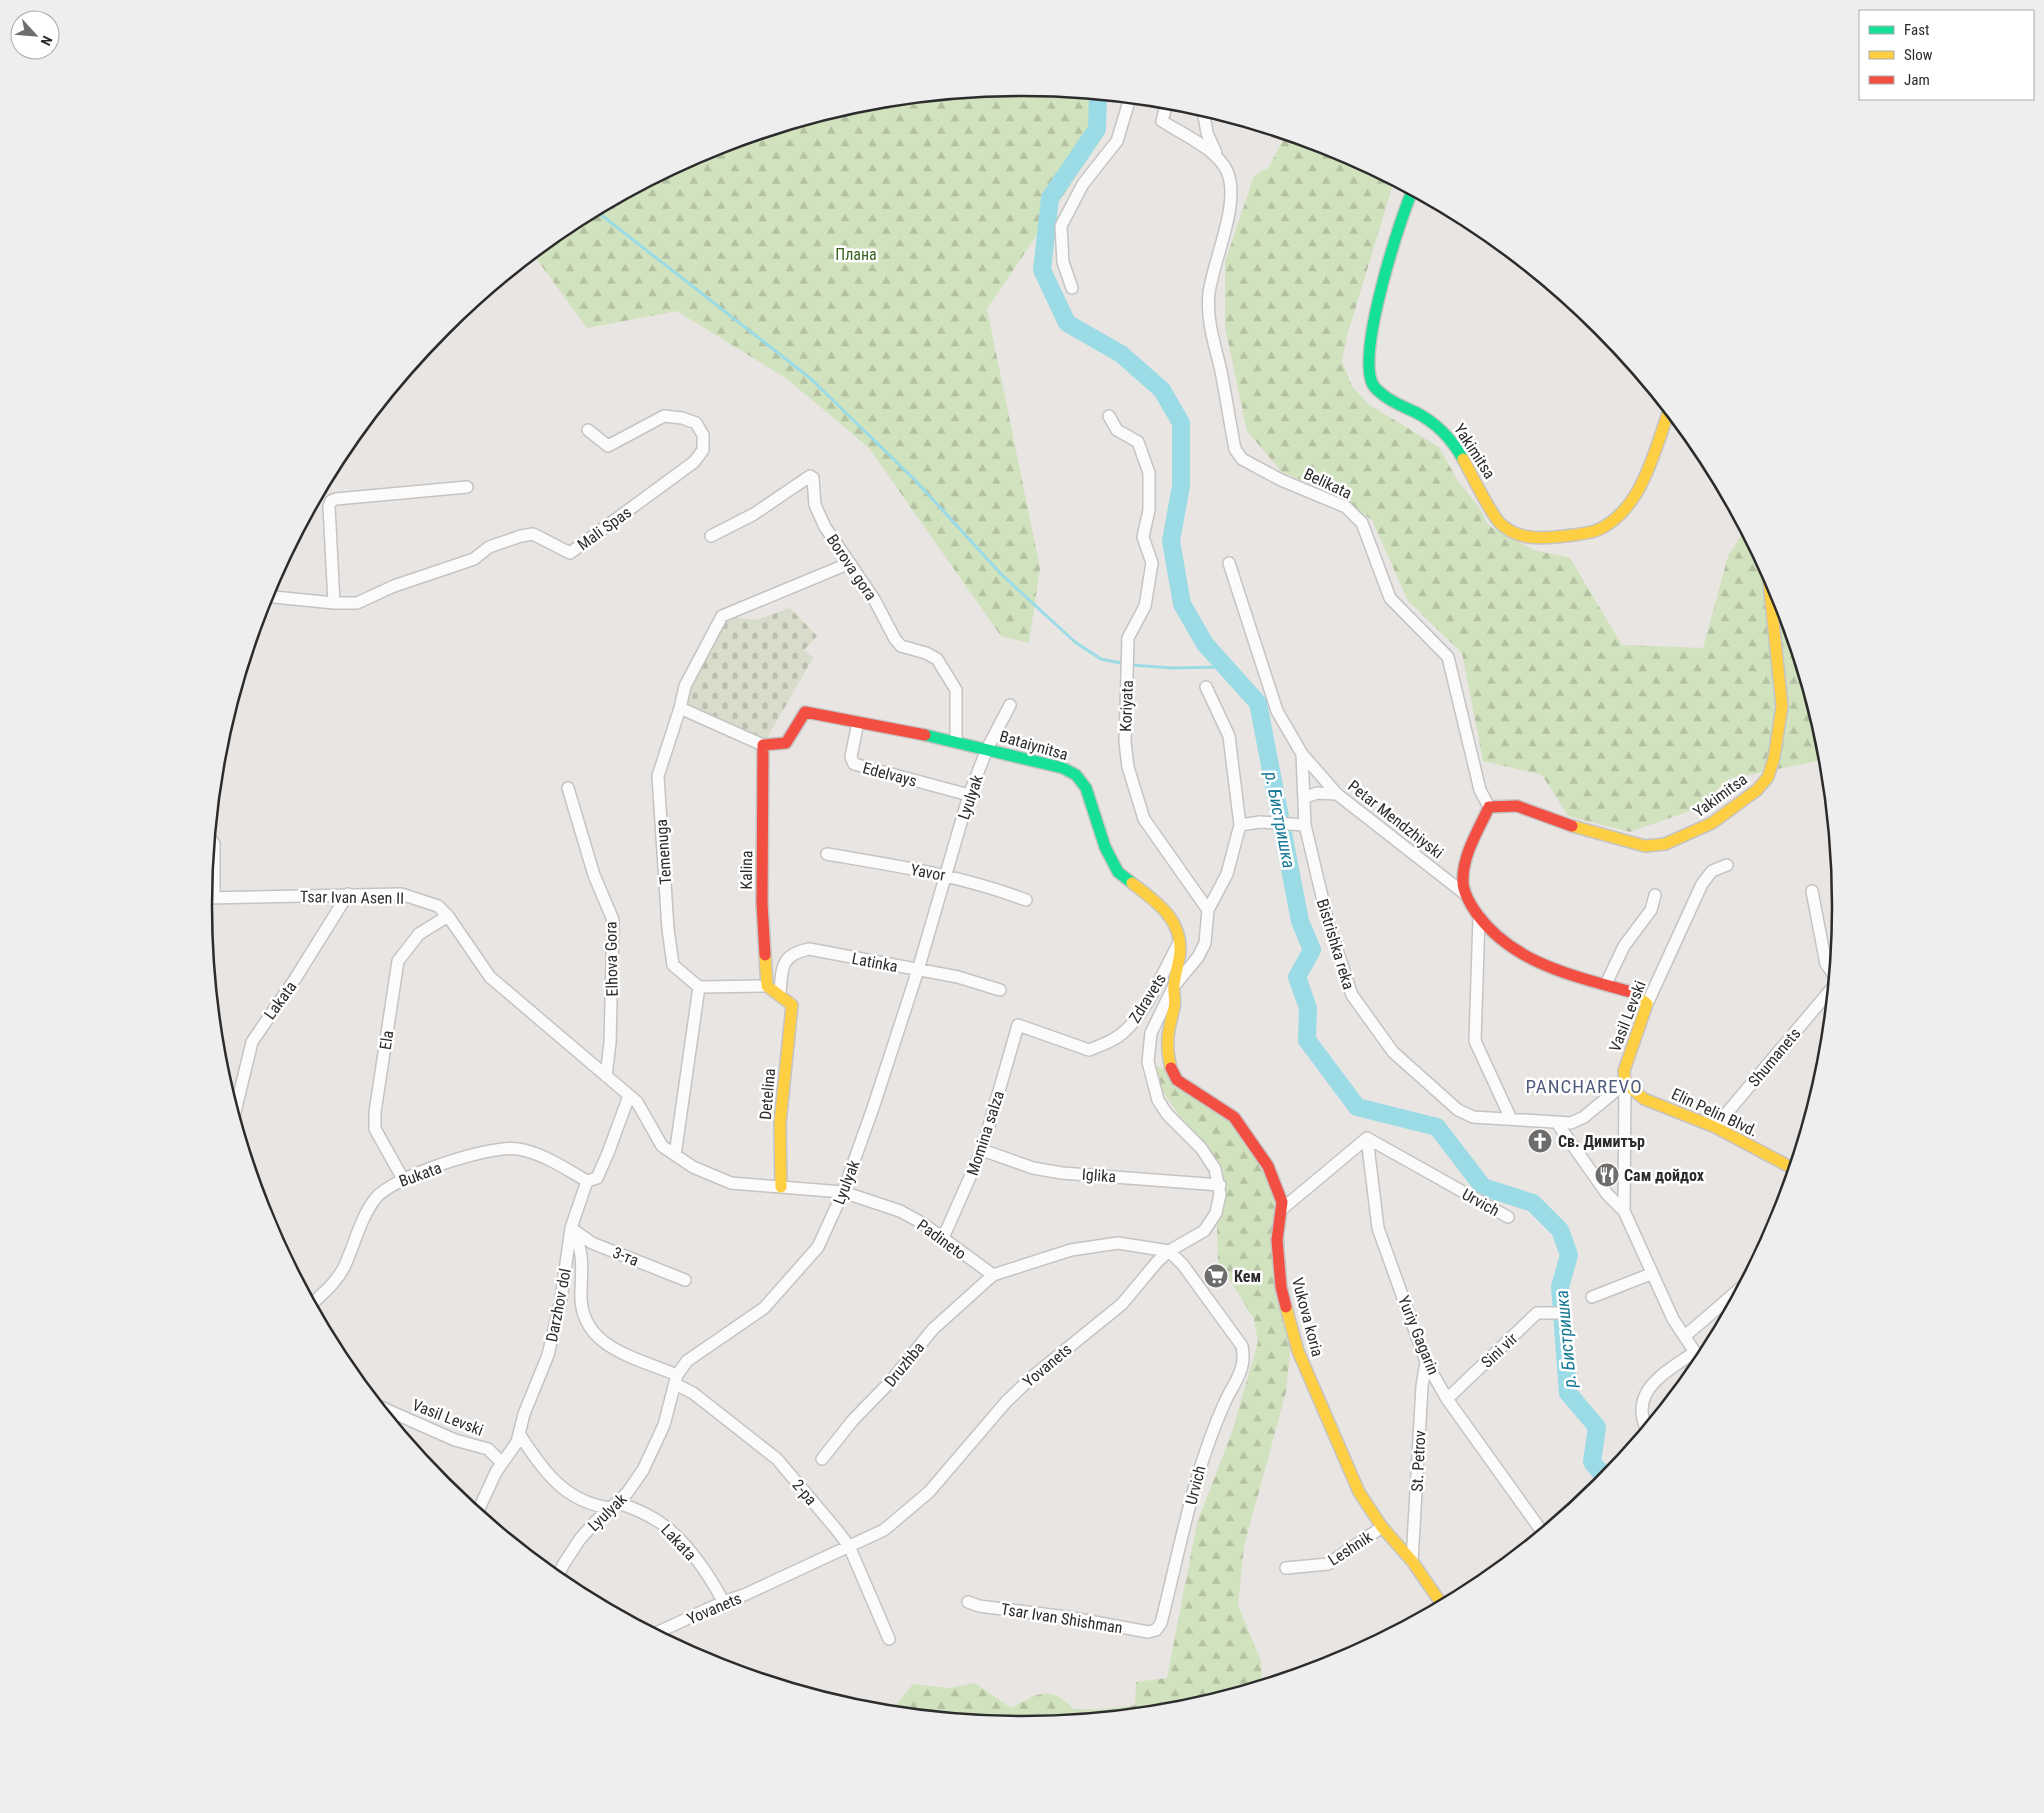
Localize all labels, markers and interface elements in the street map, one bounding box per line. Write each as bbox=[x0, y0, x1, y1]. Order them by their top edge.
north arrow bbox=[10, 10, 60, 60]
legend bbox=[1859, 10, 2034, 100]
text: Fast bbox=[1904, 21, 1929, 39]
text: N bbox=[38, 33, 56, 48]
text: Slow bbox=[1904, 46, 1933, 64]
text: Jam bbox=[1904, 71, 1930, 89]
park label: Плана bbox=[835, 245, 877, 264]
street label: Yakimitsa bbox=[1450, 420, 1499, 482]
street label: Belikata bbox=[1301, 464, 1355, 503]
street label: Mali Spas bbox=[574, 503, 635, 554]
street label: Borova gora bbox=[823, 531, 881, 604]
street label: Koriyata bbox=[1116, 680, 1137, 732]
street label: Bataiynitsa bbox=[997, 727, 1070, 764]
street label: Edelvays bbox=[861, 758, 919, 791]
water label: р. Бистришка bbox=[1261, 769, 1300, 870]
street label: Yakimitsa bbox=[1690, 770, 1751, 821]
street label: Lyulyak bbox=[954, 772, 987, 822]
street label: Petar Mendzhiyski bbox=[1344, 776, 1447, 863]
street label: Temenuga bbox=[652, 819, 675, 885]
street label: Kalina bbox=[737, 850, 756, 890]
street label: Yavor bbox=[909, 860, 947, 885]
street label: Tsar Ivan Asen II bbox=[300, 887, 404, 908]
street label: Bistrishka reka bbox=[1313, 897, 1358, 992]
street label: Elhova Gora bbox=[601, 921, 622, 997]
street label: Latinka bbox=[850, 949, 899, 976]
street label: Zdravets bbox=[1125, 970, 1170, 1026]
street label: Lakata bbox=[260, 977, 301, 1023]
street label: Vasil Levski bbox=[1605, 978, 1650, 1054]
street label: Shumanets bbox=[1744, 1024, 1804, 1091]
street label: Ela bbox=[376, 1029, 397, 1051]
street label: Detelina bbox=[756, 1068, 779, 1121]
district label: PANCHAREVO bbox=[1525, 1075, 1643, 1098]
street label: Elin Pelin Blvd. bbox=[1669, 1084, 1761, 1141]
street label: Momina salza bbox=[963, 1088, 1008, 1178]
church icon: Св. Димитър bbox=[1527, 1128, 1553, 1154]
place label: Св. Димитър bbox=[1558, 1132, 1645, 1151]
street label: Lyulyak bbox=[829, 1157, 864, 1207]
street label: Bukata bbox=[396, 1158, 444, 1191]
restaurant icon: Сам дойдох bbox=[1594, 1162, 1620, 1188]
street label: Iglika bbox=[1081, 1165, 1117, 1186]
place label: Сам дойдох bbox=[1624, 1166, 1705, 1185]
street label: Urvich bbox=[1459, 1185, 1503, 1220]
street label: Padineto bbox=[914, 1215, 970, 1264]
street label: 3-та bbox=[610, 1243, 642, 1270]
supermarket icon: Кем bbox=[1203, 1263, 1229, 1289]
street label: Darzhov dol bbox=[542, 1267, 575, 1343]
place label: Кем bbox=[1234, 1267, 1261, 1286]
street label: Vukova koria bbox=[1288, 1275, 1327, 1359]
water label: р. Бистришка bbox=[1551, 1289, 1580, 1390]
street label: Yuriy Gagarin bbox=[1394, 1293, 1443, 1378]
street label: Sini vir bbox=[1477, 1329, 1521, 1372]
street label: Druzhba bbox=[881, 1338, 928, 1391]
street label: Yovanets bbox=[1019, 1340, 1075, 1391]
street label: Vasil Levski bbox=[410, 1395, 486, 1440]
street label: St. Petrov bbox=[1407, 1430, 1430, 1492]
street label: Urvich bbox=[1181, 1464, 1209, 1507]
street label: 2-ра bbox=[789, 1476, 821, 1509]
street label: Lyulyak bbox=[584, 1489, 631, 1535]
street label: Lakata bbox=[657, 1520, 700, 1564]
street label: Leshnik bbox=[1325, 1527, 1377, 1570]
street label: Yovanets bbox=[684, 1588, 744, 1628]
street label: Tsar Ivan Shishman bbox=[1000, 1599, 1124, 1637]

